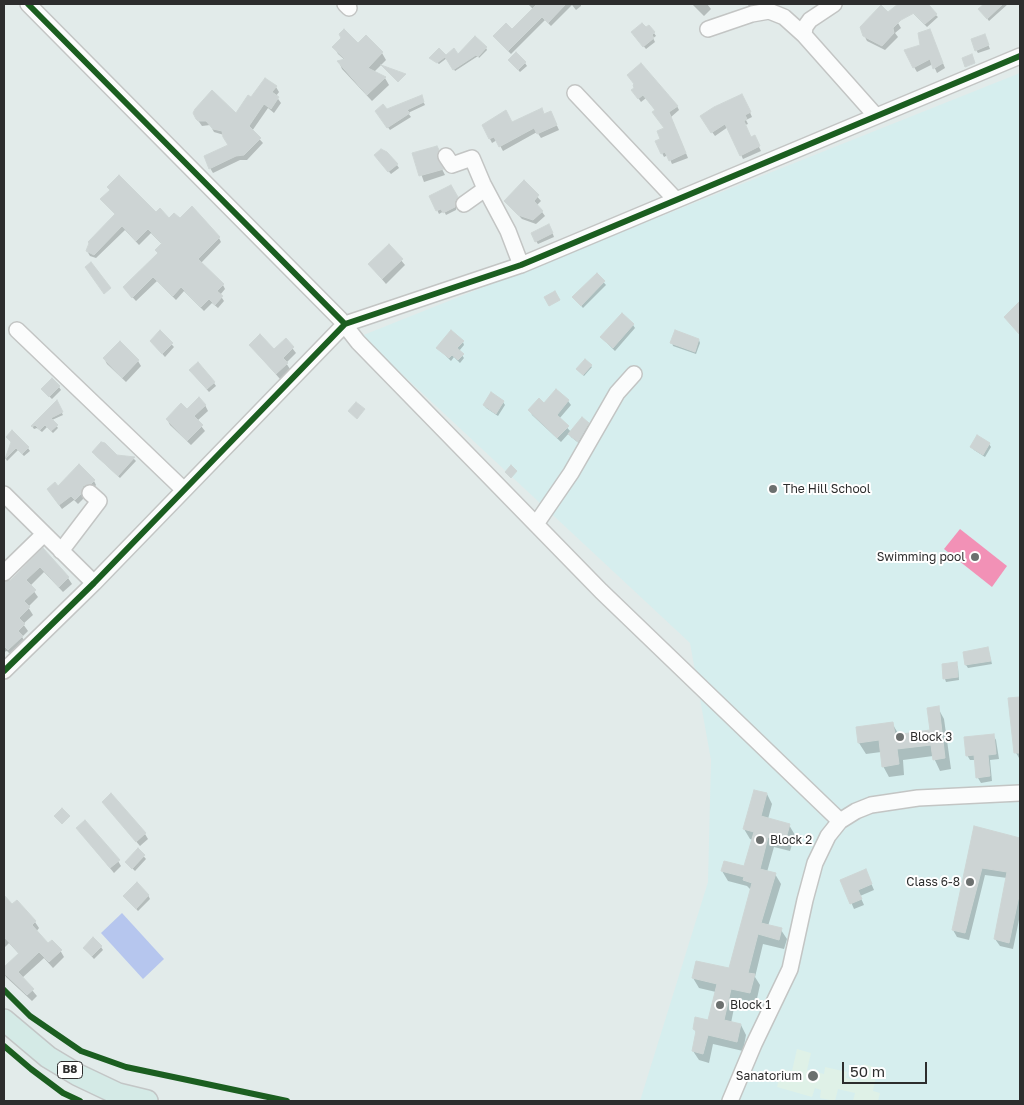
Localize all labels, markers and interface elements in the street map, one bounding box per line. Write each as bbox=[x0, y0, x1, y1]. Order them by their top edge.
place label: The Hill School bbox=[783, 482, 871, 496]
marker: The Hill School bbox=[767, 483, 779, 495]
place label: Swimming pool bbox=[877, 550, 965, 564]
marker: Swimming pool bbox=[969, 551, 981, 563]
place label: Block 3 bbox=[910, 730, 952, 744]
marker: Block 3 bbox=[894, 731, 906, 743]
place label: Block 2 bbox=[770, 833, 812, 847]
marker: Block 2 bbox=[754, 834, 766, 846]
place label: Class 6-8 bbox=[906, 875, 960, 889]
marker: Class 6-8 bbox=[964, 876, 976, 888]
place label: Block 1 bbox=[730, 998, 771, 1012]
marker: Block 1 bbox=[714, 999, 726, 1011]
scale bar bbox=[844, 1052, 929, 1084]
road number: B8 bbox=[58, 1062, 82, 1078]
text: 50 m bbox=[850, 1062, 885, 1080]
place label: Sanatorium bbox=[736, 1069, 802, 1083]
marker: Sanatorium bbox=[806, 1069, 820, 1083]

